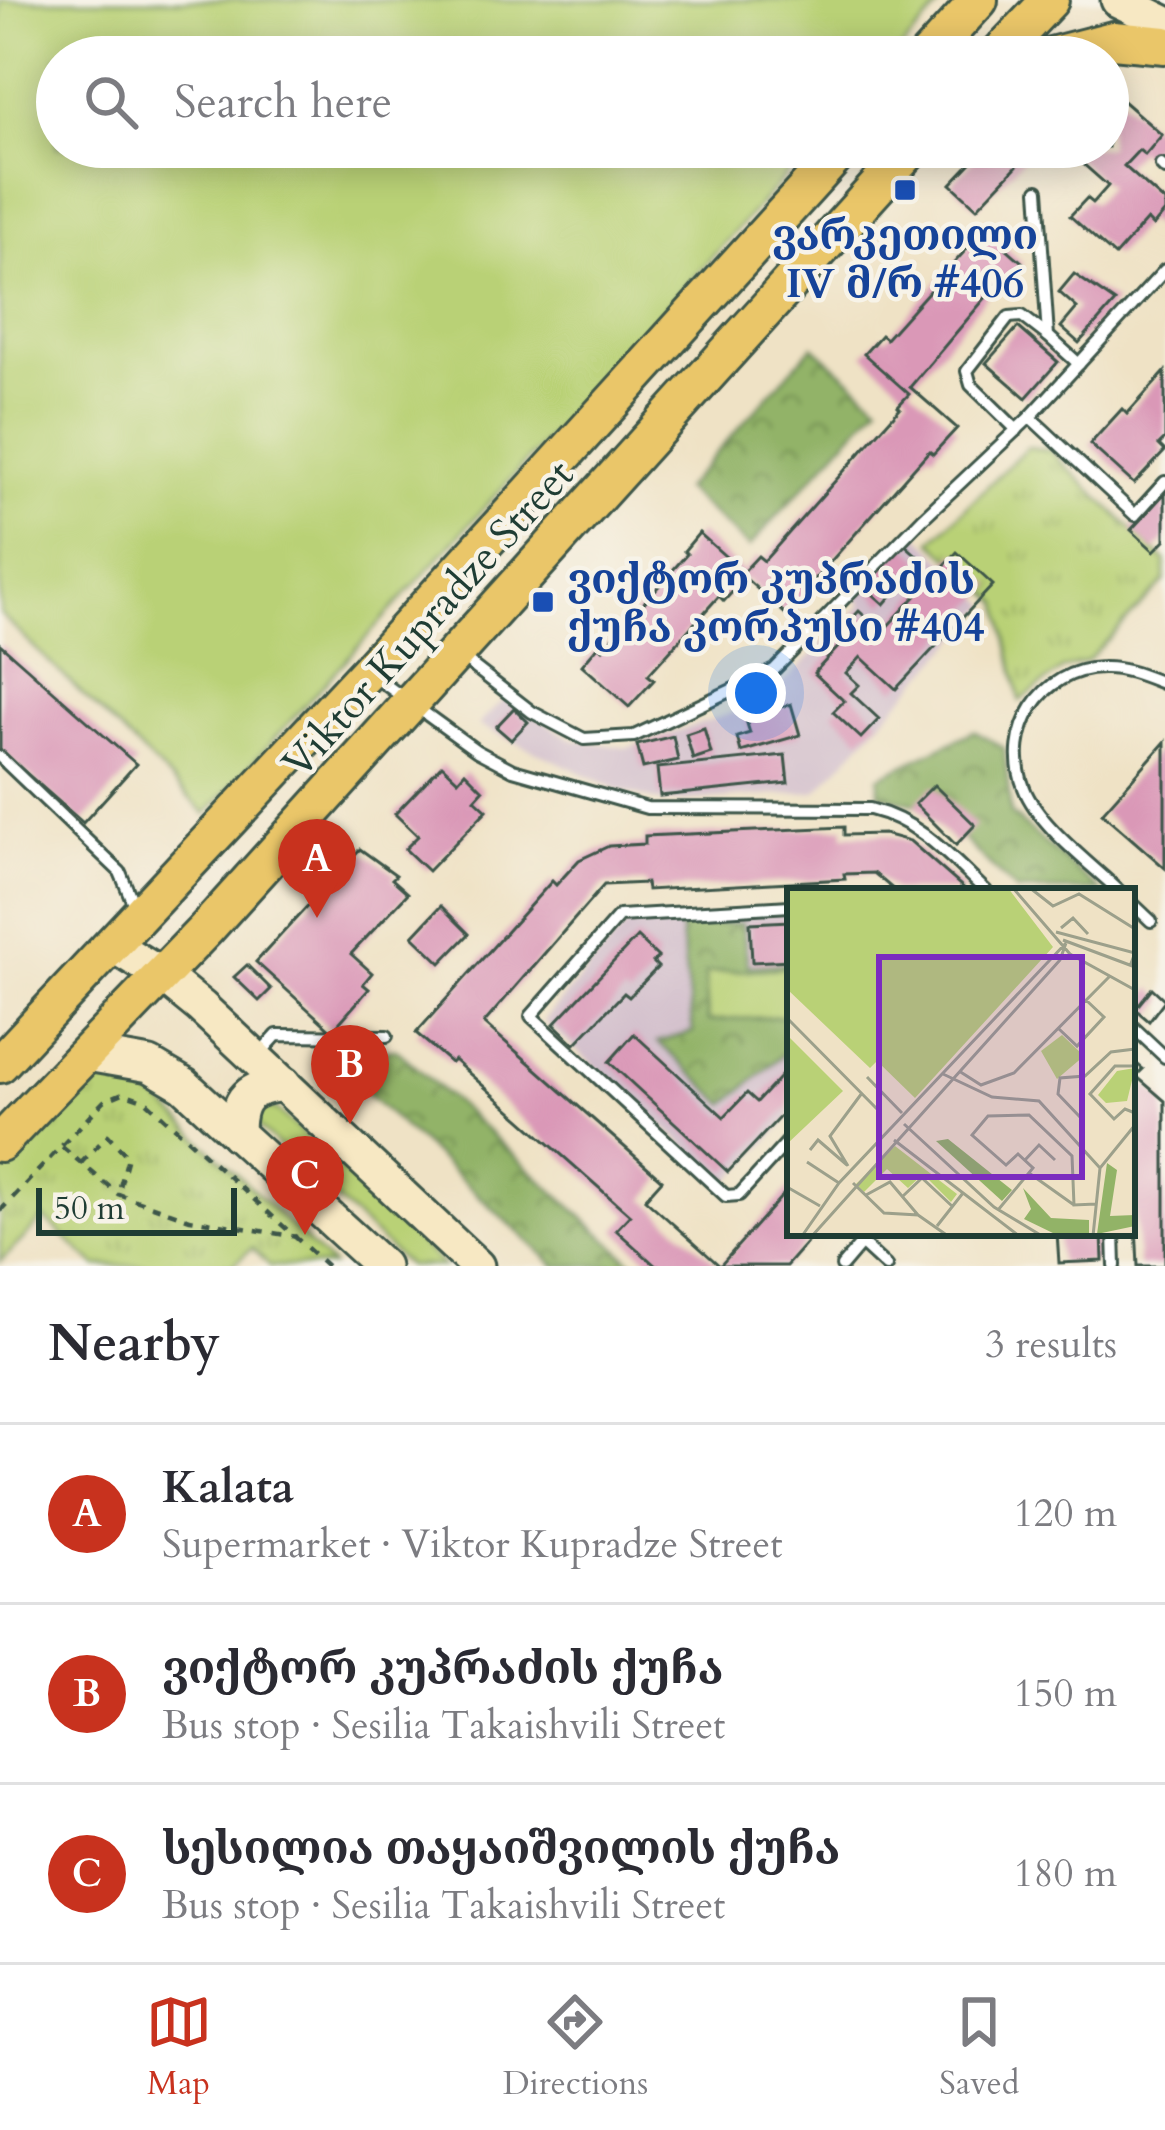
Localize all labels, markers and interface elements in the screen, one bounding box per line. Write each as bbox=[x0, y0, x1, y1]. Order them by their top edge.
search box bbox=[36, 36, 1129, 168]
icon: search bbox=[78, 69, 144, 135]
text: Search here bbox=[174, 72, 392, 133]
marker: ვარკეთილი IV მ/რ #406 bbox=[892, 177, 918, 203]
place label: ვარკეთილი IV მ/რ #406 bbox=[772, 207, 1038, 312]
street label: Viktor Kupradze Street bbox=[270, 447, 587, 791]
place label: ვიქტორ კუპრაძის ქუჩა კორპუსი #404 bbox=[567, 551, 985, 656]
marker: ვიქტორ კუპრაძის ქუჩა კორპუსი #404 bbox=[530, 589, 556, 615]
your location bbox=[726, 663, 786, 723]
pin: A bbox=[278, 819, 356, 918]
inset map bbox=[787, 888, 1135, 1236]
pin: B bbox=[311, 1025, 389, 1124]
pin: C bbox=[266, 1136, 344, 1235]
scale bar bbox=[36, 1182, 237, 1235]
text: 50 m bbox=[54, 1186, 125, 1231]
text: Nearby bbox=[48, 1309, 220, 1379]
text: 3 results bbox=[985, 1318, 1117, 1371]
text: Kalata bbox=[162, 1457, 294, 1518]
text: A bbox=[72, 1487, 102, 1540]
text: 120 m bbox=[1014, 1487, 1117, 1540]
text: Supermarket · Viktor Kupradze Street bbox=[162, 1518, 783, 1571]
text: ვიქტორ კუპრაძის ქუჩა bbox=[162, 1638, 723, 1699]
text: B bbox=[73, 1667, 101, 1720]
text: 150 m bbox=[1014, 1667, 1117, 1720]
text: Bus stop · Sesilia Takaishvili Street bbox=[162, 1699, 725, 1752]
text: სესილია თაყაიშვილის ქუჩა bbox=[162, 1818, 840, 1879]
text: C bbox=[72, 1847, 102, 1900]
text: 180 m bbox=[1014, 1847, 1117, 1900]
text: Bus stop · Sesilia Takaishvili Street bbox=[162, 1879, 725, 1932]
tab: Map bbox=[146, 1989, 212, 2106]
tab: Directions bbox=[503, 1989, 648, 2106]
tab: Saved bbox=[939, 1989, 1019, 2106]

